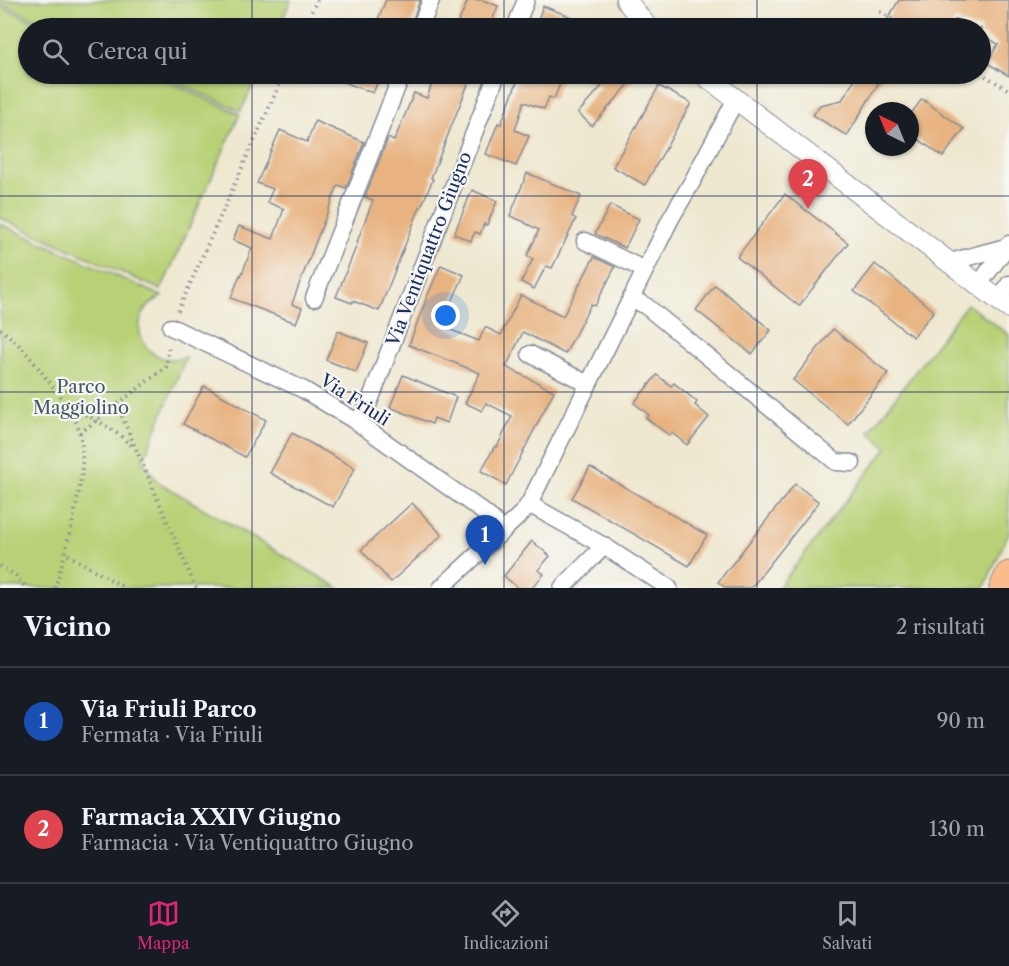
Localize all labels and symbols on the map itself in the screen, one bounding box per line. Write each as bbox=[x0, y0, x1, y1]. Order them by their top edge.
north arrow bbox=[865, 102, 919, 156]
street label: Via Ventiquattro Giugno bbox=[381, 149, 476, 350]
pin: 2 bbox=[788, 160, 828, 209]
your location bbox=[431, 301, 460, 330]
street label: Via Friuli bbox=[315, 369, 395, 431]
park label: Parco Maggiolino bbox=[33, 376, 129, 419]
pin: 1 bbox=[466, 516, 504, 565]

